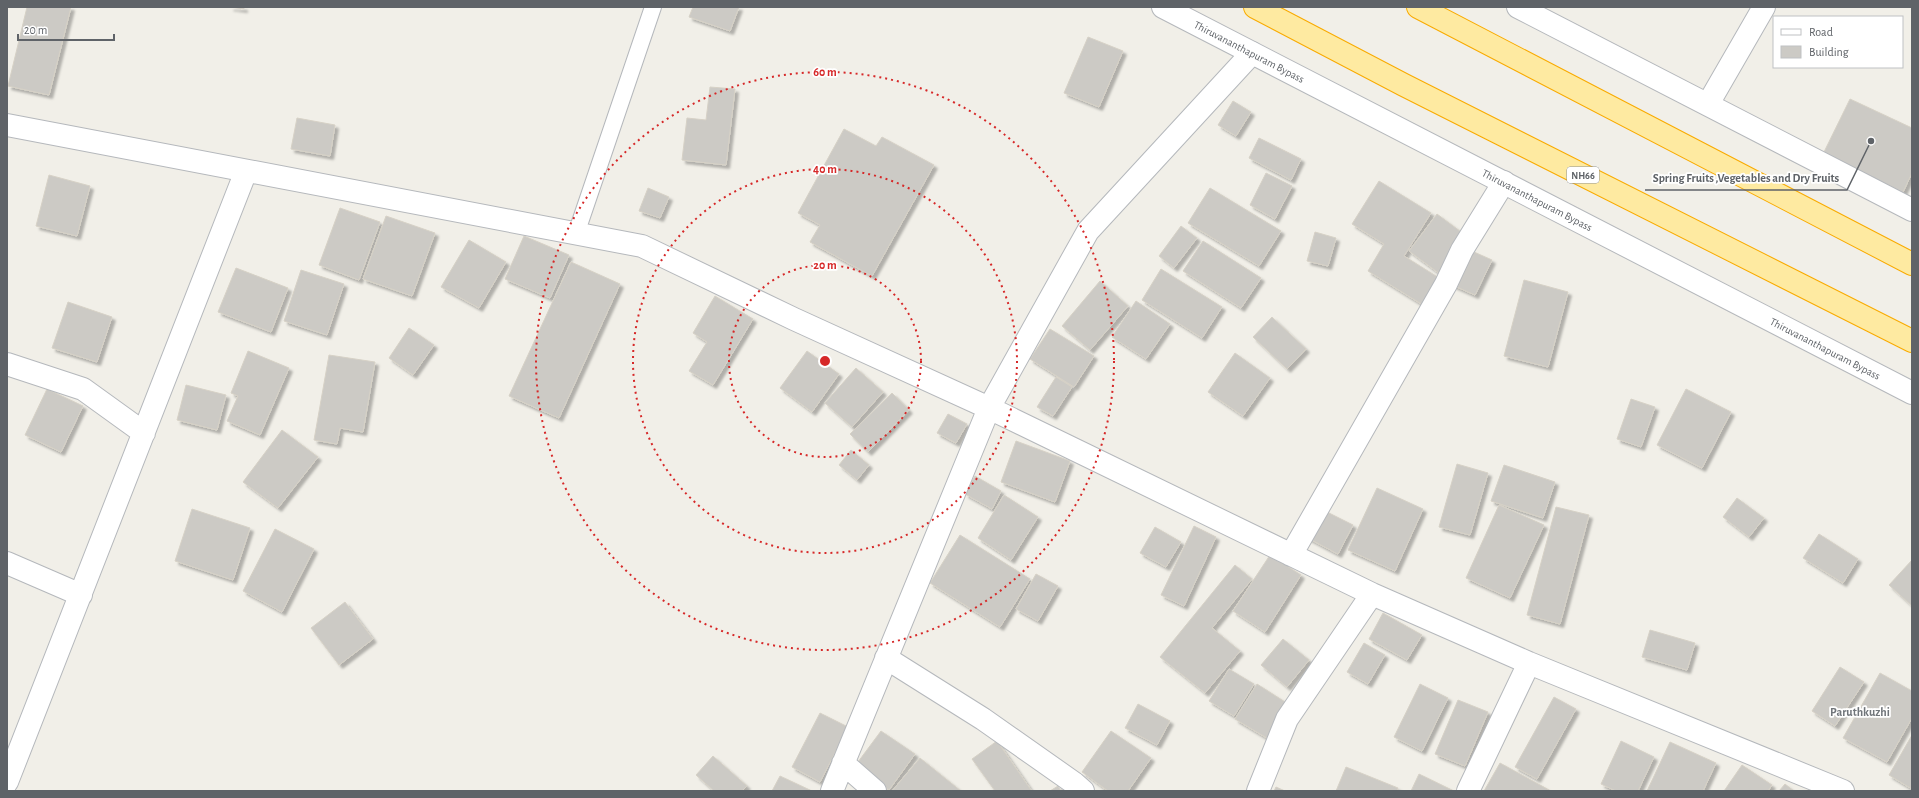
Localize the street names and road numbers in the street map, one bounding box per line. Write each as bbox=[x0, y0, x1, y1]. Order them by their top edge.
street label: Thiruvananthapuram Bypass bbox=[1192, 19, 1306, 85]
street label: Thiruvananthapuram Bypass bbox=[1480, 167, 1594, 233]
road number: NH66 bbox=[1567, 167, 1599, 183]
street label: Thiruvananthapuram Bypass bbox=[1768, 316, 1882, 382]

